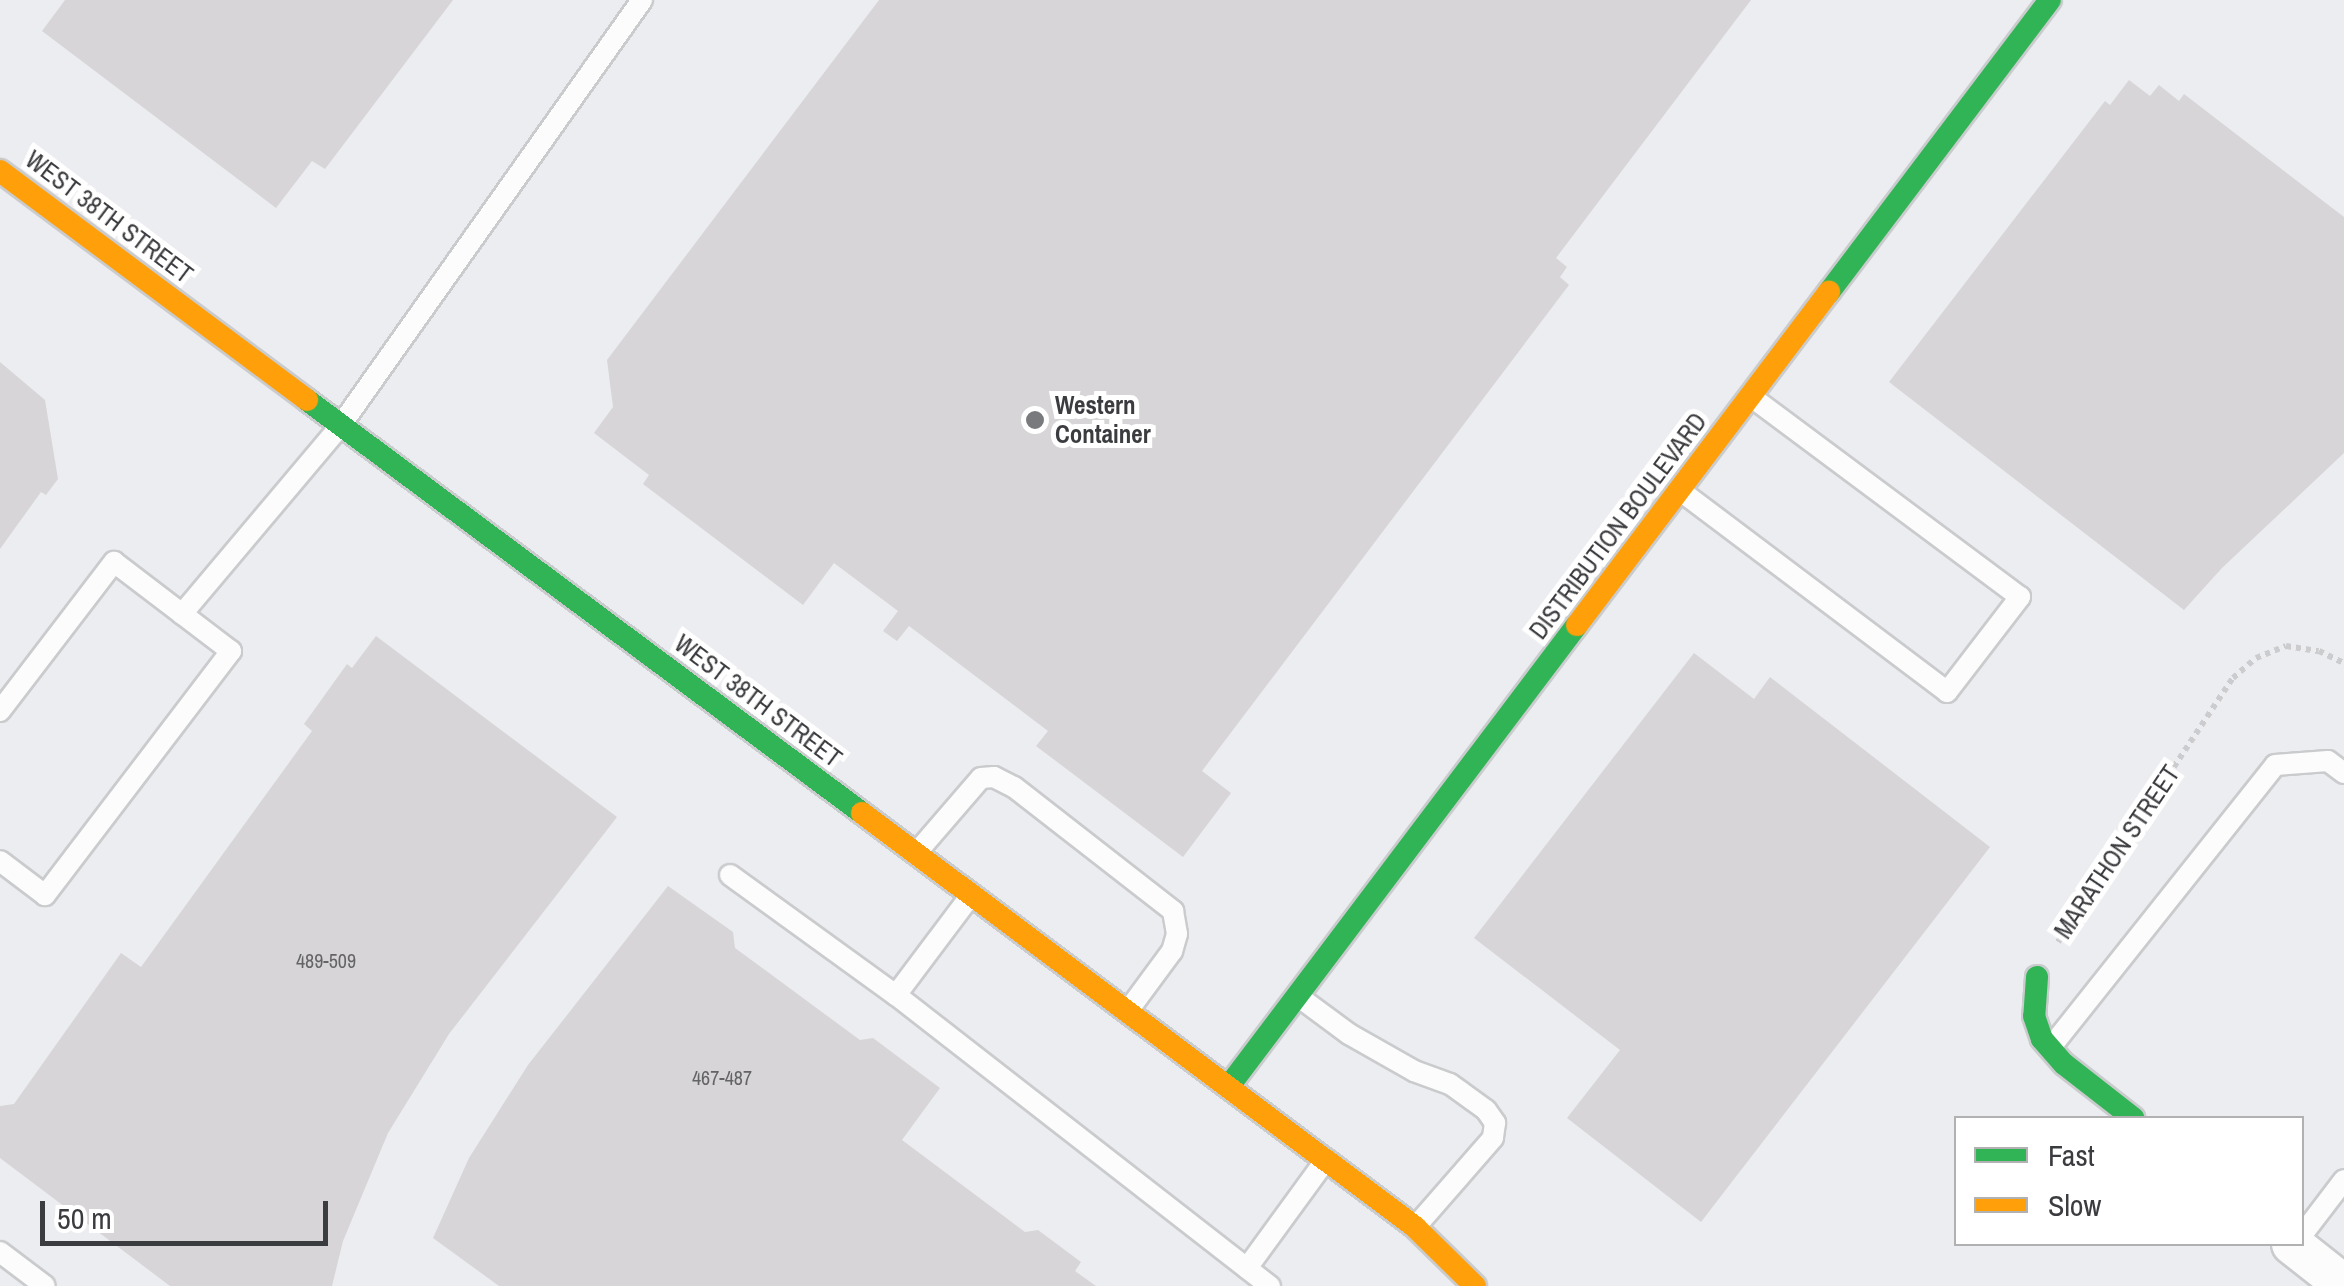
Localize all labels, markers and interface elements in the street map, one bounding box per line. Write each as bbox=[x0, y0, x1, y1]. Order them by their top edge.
street label: WEST 38TH STREET bbox=[19, 144, 199, 290]
place label: Western Container bbox=[1055, 391, 1151, 450]
street label: DISTRIBUTION BOULEVARD bbox=[1523, 407, 1713, 645]
marker: Western Container bbox=[1024, 409, 1046, 431]
street label: WEST 38TH STREET bbox=[668, 628, 848, 774]
street label: MARATHON STREET bbox=[2048, 760, 2186, 944]
house number: 489-509 bbox=[296, 948, 356, 972]
house number: 467-487 bbox=[692, 1065, 752, 1089]
legend bbox=[1954, 1116, 2304, 1246]
text: Fast bbox=[2048, 1135, 2095, 1175]
scale bar bbox=[45, 1181, 332, 1243]
text: Slow bbox=[2048, 1185, 2101, 1225]
text: 50 m bbox=[57, 1198, 112, 1238]

